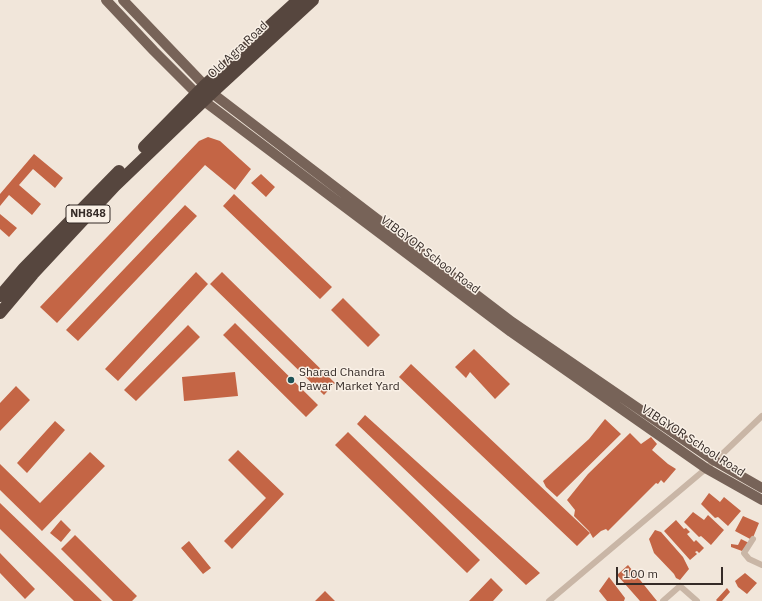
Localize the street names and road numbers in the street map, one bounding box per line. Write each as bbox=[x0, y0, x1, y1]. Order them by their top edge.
street label: Old Agra Road bbox=[205, 19, 271, 81]
road number: NH848 bbox=[66, 205, 110, 223]
street label: VIBGYOR School Road bbox=[378, 213, 482, 297]
street label: VIBGYOR School Road bbox=[639, 402, 747, 480]

